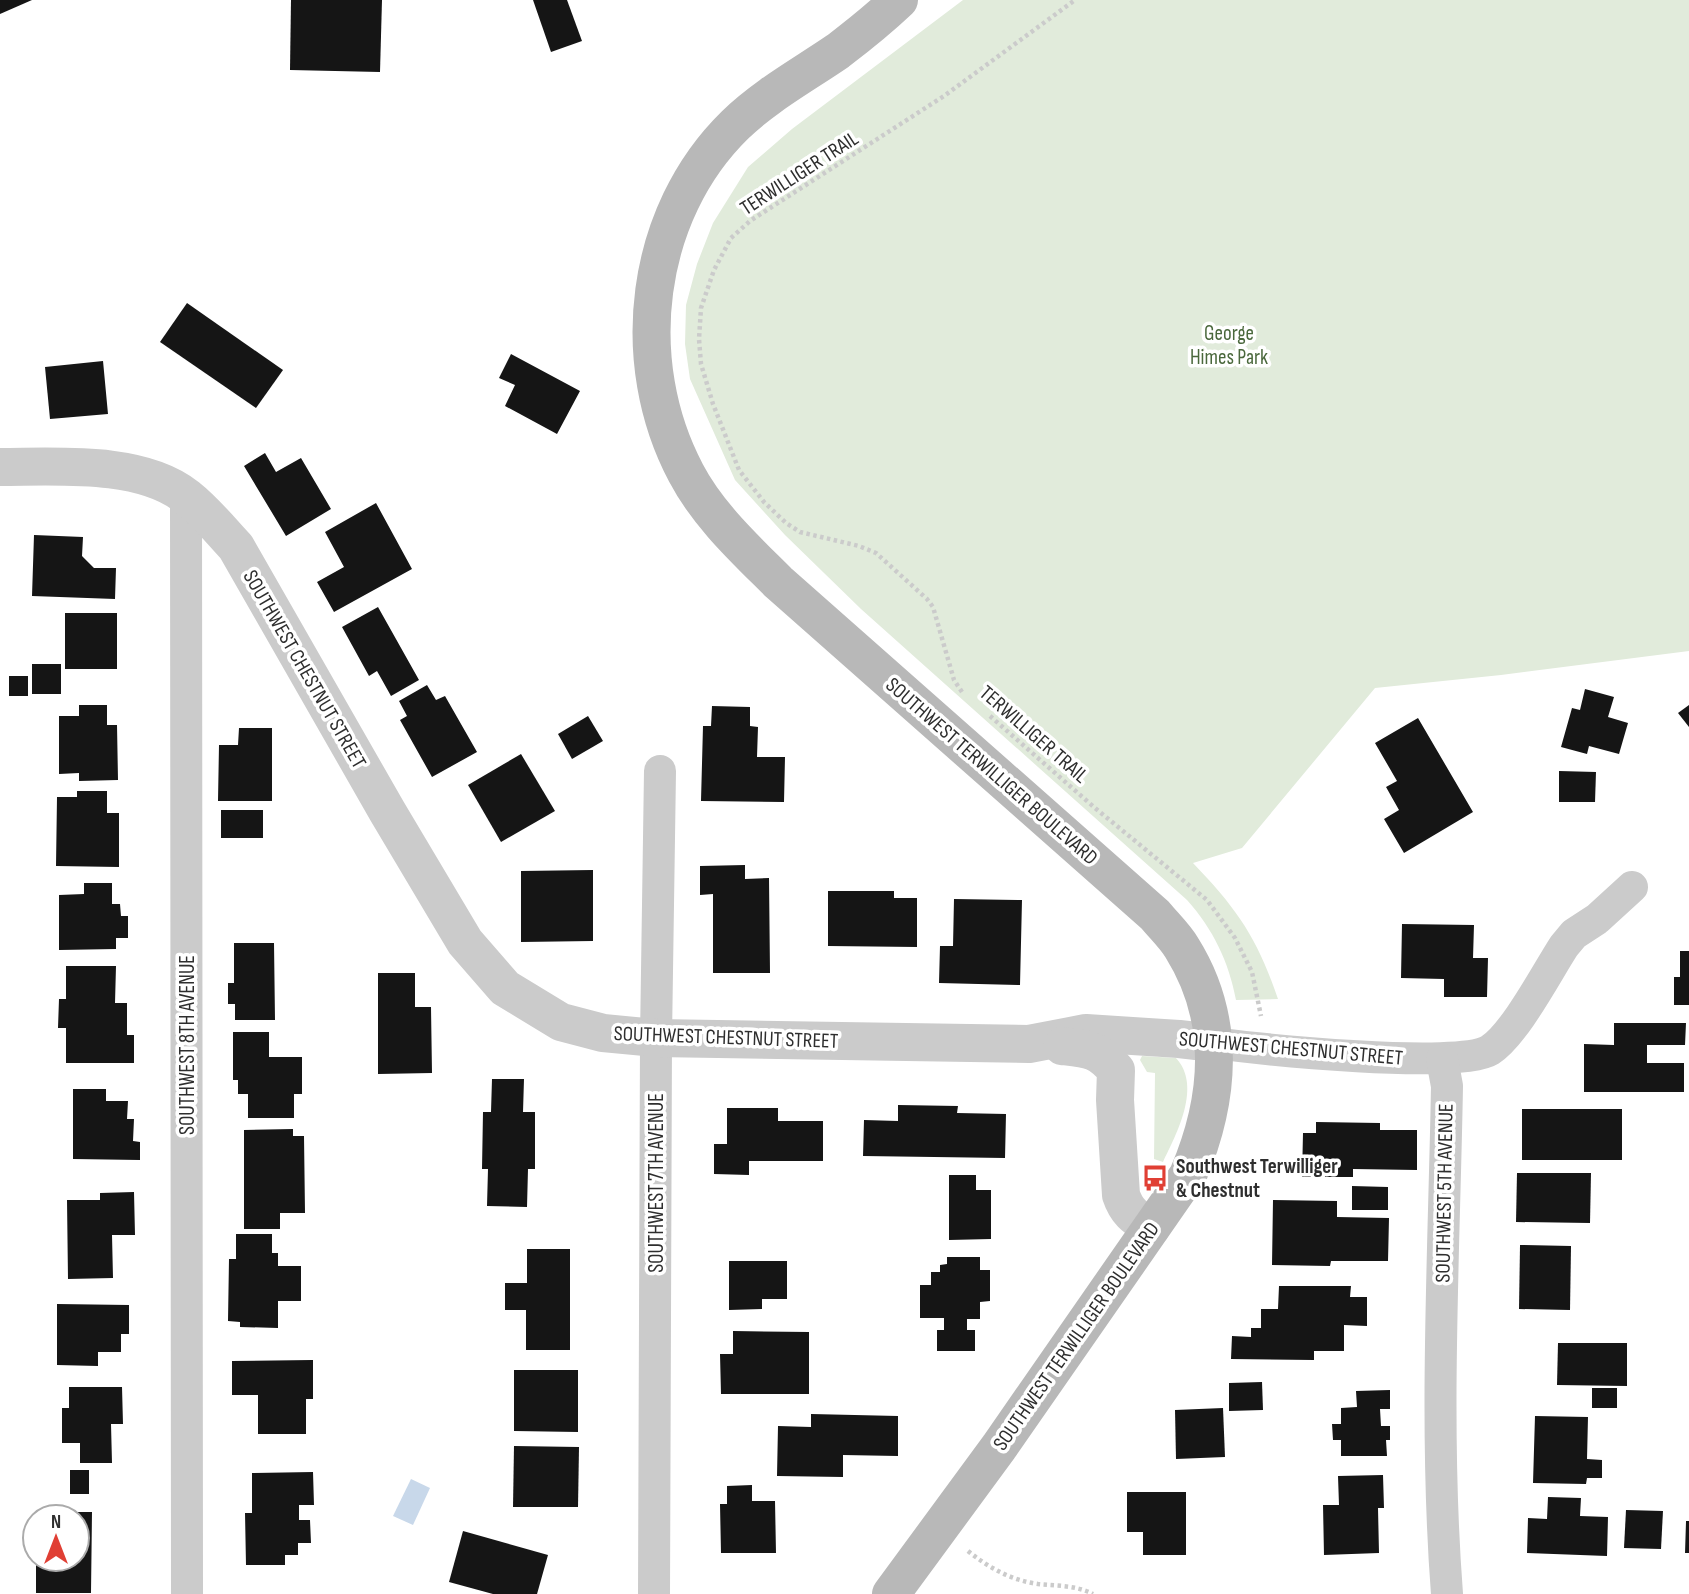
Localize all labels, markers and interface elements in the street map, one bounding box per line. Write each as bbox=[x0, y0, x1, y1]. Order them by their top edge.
street label: TERWILLIGER TRAIL bbox=[736, 126, 863, 221]
park label: George Himes Park bbox=[1190, 321, 1268, 370]
street label: SOUTHWEST CHESTNUT STREET bbox=[238, 566, 372, 773]
street label: SOUTHWEST TERWILLIGER BOULEVARD bbox=[880, 672, 1103, 870]
street label: TERWILLIGER TRAIL bbox=[974, 680, 1093, 788]
street label: SOUTHWEST 8TH AVENUE bbox=[175, 955, 200, 1135]
street label: SOUTHWEST CHESTNUT STREET bbox=[613, 1021, 839, 1054]
street label: SOUTHWEST CHESTNUT STREET bbox=[1178, 1026, 1404, 1071]
street label: SOUTHWEST 7TH AVENUE bbox=[644, 1093, 669, 1273]
street label: SOUTHWEST 5TH AVENUE bbox=[1430, 1103, 1459, 1283]
place label: Southwest Terwilliger & Chestnut bbox=[1176, 1154, 1338, 1203]
bus stop icon: Southwest Terwilliger & Chestnut bbox=[1140, 1163, 1170, 1193]
street label: SOUTHWEST TERWILLIGER BOULEVARD bbox=[988, 1217, 1165, 1455]
north arrow bbox=[21, 1503, 91, 1573]
text: N bbox=[51, 1511, 61, 1534]

